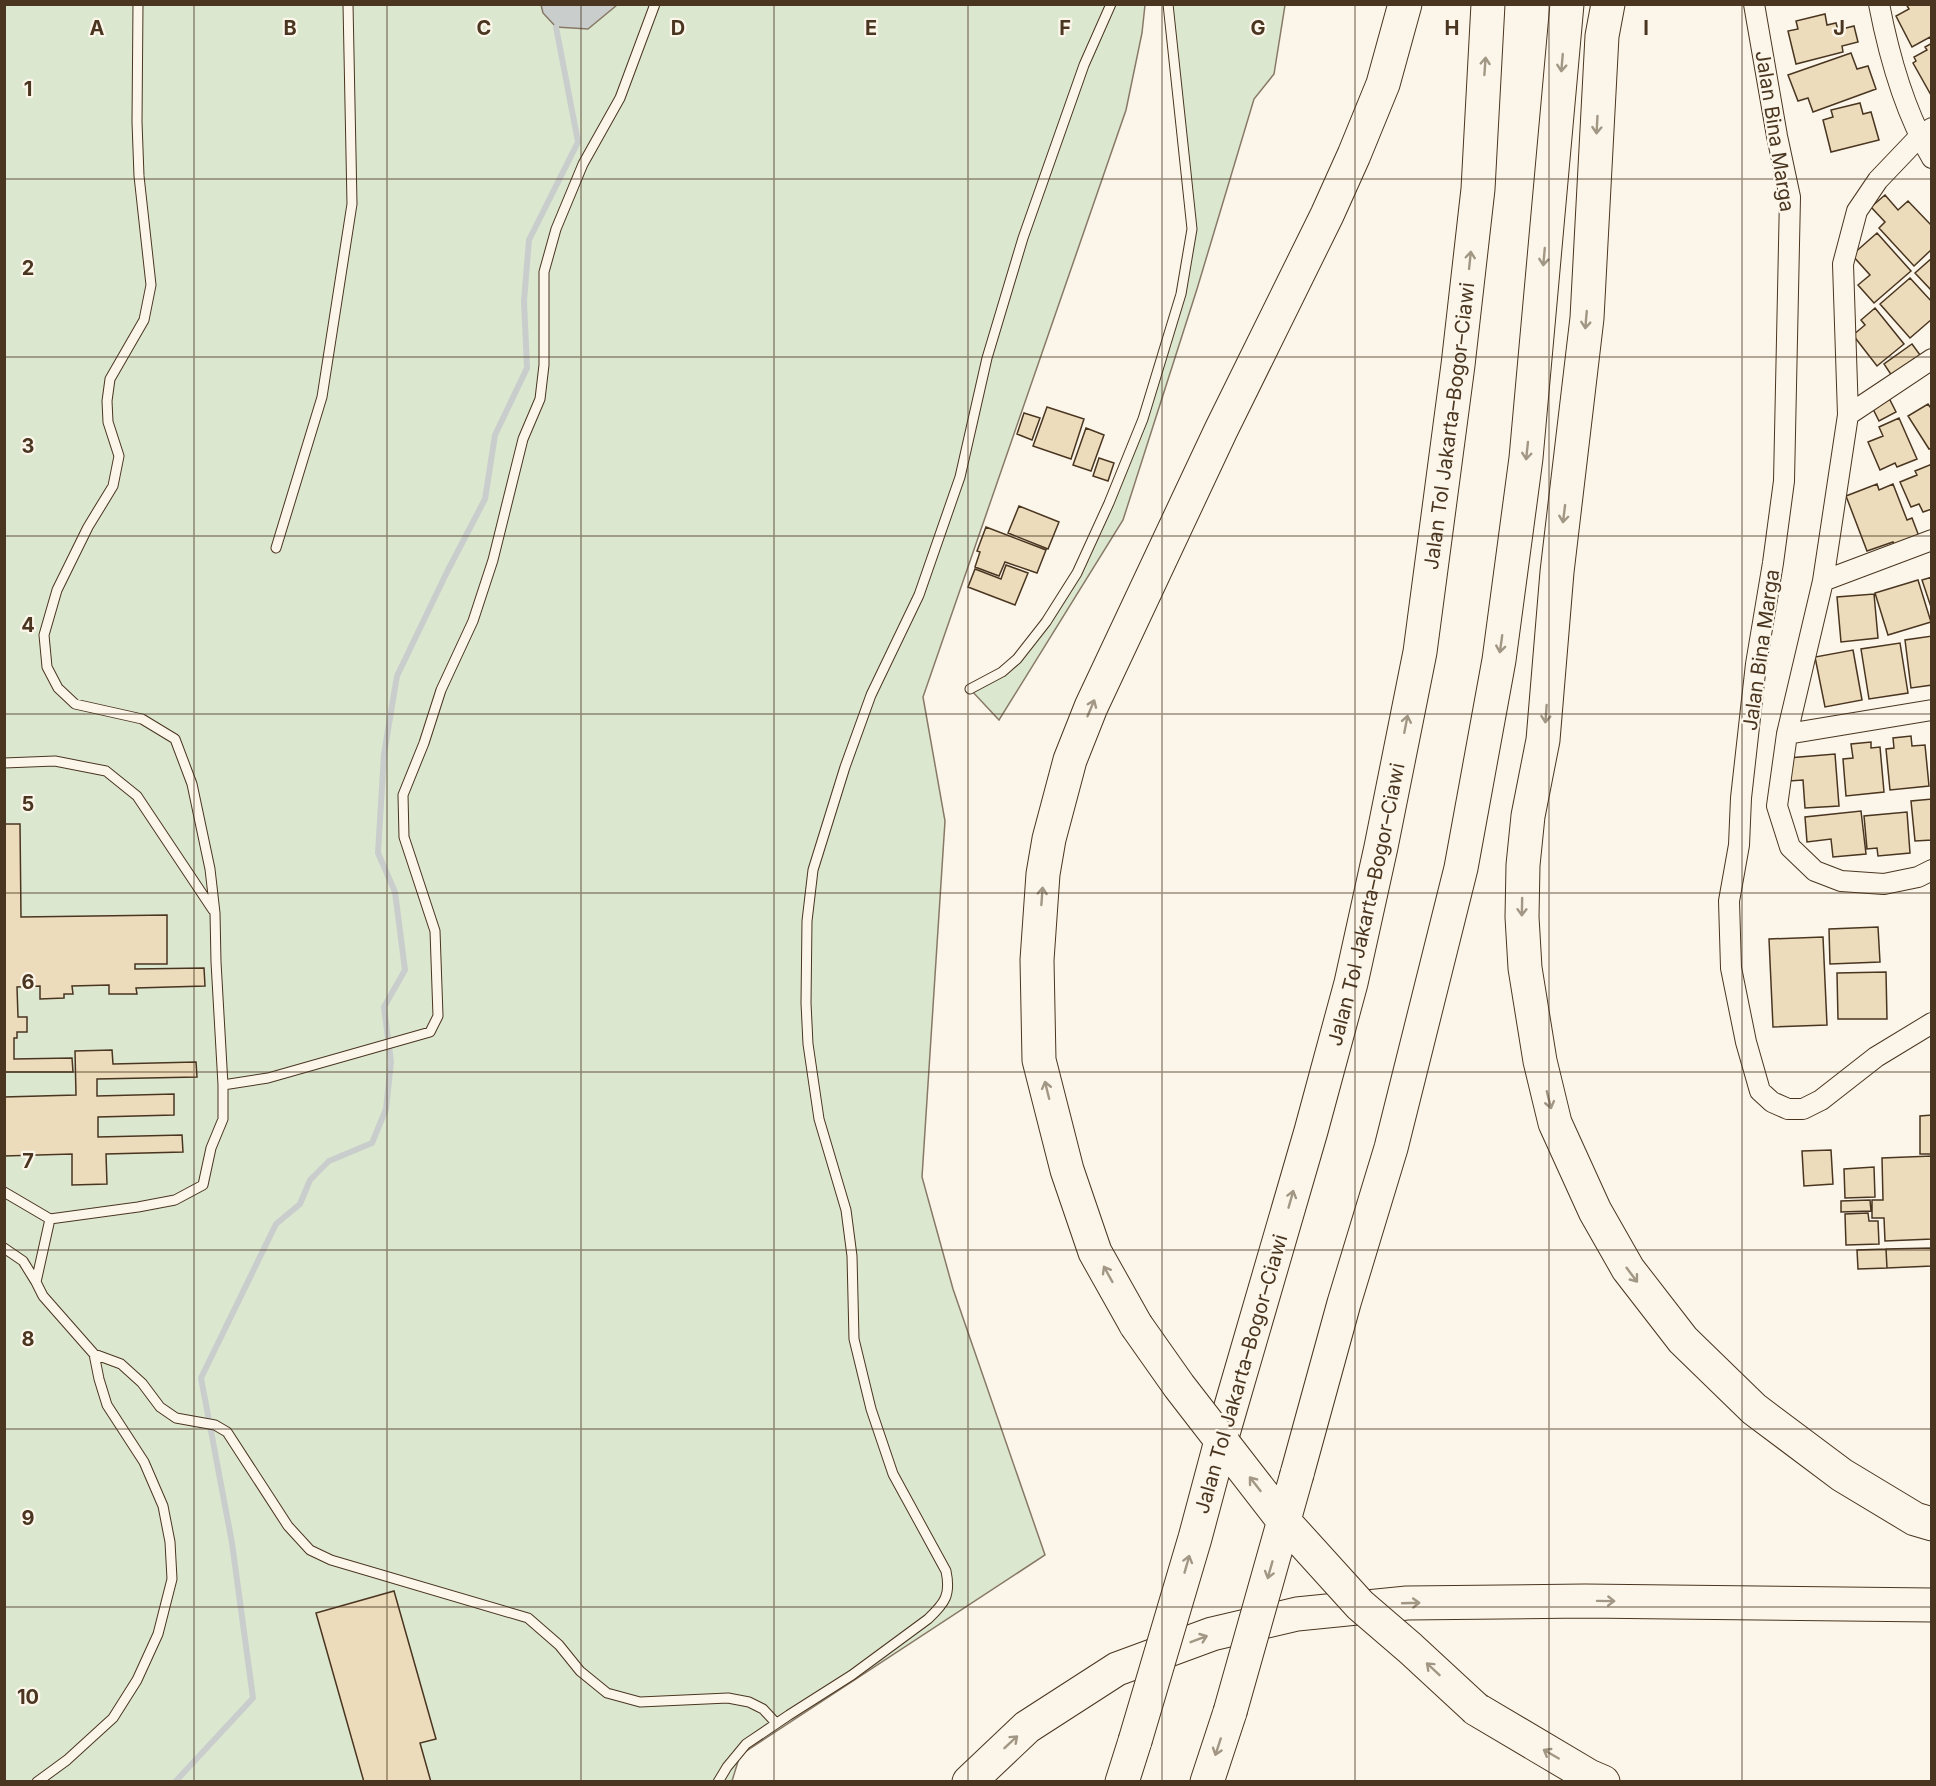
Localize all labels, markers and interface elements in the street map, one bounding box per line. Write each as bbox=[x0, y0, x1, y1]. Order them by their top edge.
text: A bbox=[90, 16, 105, 40]
text: B bbox=[283, 16, 297, 40]
text: C bbox=[477, 16, 491, 40]
text: D bbox=[671, 16, 685, 40]
text: E bbox=[865, 16, 877, 40]
text: F bbox=[1059, 16, 1071, 40]
text: G bbox=[1250, 16, 1266, 40]
text: H bbox=[1445, 16, 1459, 40]
text: I bbox=[1643, 16, 1649, 40]
text: J bbox=[1833, 16, 1845, 40]
street label: Jalan Bina Marga bbox=[1750, 49, 1800, 213]
one-way arrow bbox=[1556, 52, 1567, 72]
one-way arrow bbox=[1480, 57, 1491, 77]
text: 1 bbox=[24, 77, 32, 101]
one-way arrow bbox=[1592, 115, 1603, 135]
one-way arrow bbox=[1538, 247, 1549, 266]
one-way arrow bbox=[1464, 251, 1475, 271]
text: 2 bbox=[22, 256, 34, 280]
street label: Jalan Tol Jakarta–Bogor–Ciawi bbox=[1419, 281, 1479, 571]
one-way arrow bbox=[1580, 310, 1591, 330]
text: 3 bbox=[22, 434, 34, 458]
one-way arrow bbox=[1521, 441, 1532, 461]
one-way arrow bbox=[1558, 503, 1569, 523]
street label: Jalan Bina Marga bbox=[1738, 568, 1784, 732]
text: 4 bbox=[21, 613, 35, 637]
one-way arrow bbox=[1495, 634, 1506, 654]
one-way arrow bbox=[1086, 699, 1097, 718]
one-way arrow bbox=[1540, 703, 1551, 723]
one-way arrow bbox=[1401, 714, 1412, 734]
street label: Jalan Tol Jakarta–Bogor–Ciawi bbox=[1323, 761, 1410, 1049]
text: 5 bbox=[22, 792, 34, 816]
one-way arrow bbox=[1036, 886, 1047, 906]
one-way arrow bbox=[1516, 896, 1528, 916]
text: 6 bbox=[22, 970, 35, 994]
one-way arrow bbox=[1040, 1081, 1052, 1100]
one-way arrow bbox=[1543, 1090, 1555, 1109]
text: 7 bbox=[22, 1149, 34, 1173]
one-way arrow bbox=[1286, 1190, 1297, 1209]
street label: Jalan Tol Jakarta–Bogor–Ciawi bbox=[1190, 1232, 1292, 1516]
one-way arrow bbox=[1102, 1266, 1114, 1283]
one-way arrow bbox=[1626, 1266, 1639, 1282]
text: 8 bbox=[21, 1327, 35, 1351]
one-way arrow bbox=[1249, 1476, 1262, 1492]
text: 9 bbox=[22, 1506, 35, 1530]
one-way arrow bbox=[1182, 1555, 1193, 1574]
one-way arrow bbox=[1264, 1560, 1275, 1579]
one-way arrow bbox=[1596, 1596, 1616, 1607]
one-way arrow bbox=[1401, 1598, 1421, 1609]
one-way arrow bbox=[1189, 1633, 1208, 1644]
one-way arrow bbox=[1426, 1662, 1441, 1677]
text: 10 bbox=[17, 1685, 39, 1709]
one-way arrow bbox=[1004, 1735, 1019, 1749]
one-way arrow bbox=[1212, 1737, 1223, 1756]
one-way arrow bbox=[1543, 1748, 1560, 1760]

